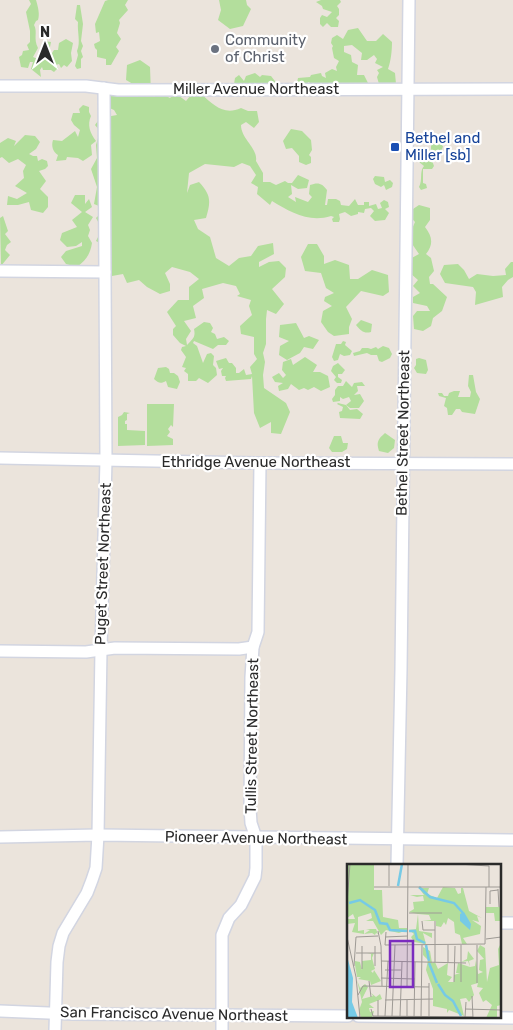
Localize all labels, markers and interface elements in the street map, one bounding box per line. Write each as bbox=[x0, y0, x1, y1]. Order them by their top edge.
north arrow bbox=[20, 20, 70, 70]
text: N bbox=[40, 24, 50, 41]
place label: Community of Christ bbox=[225, 31, 306, 66]
marker: Community of Christ bbox=[209, 43, 221, 55]
street label: Miller Avenue Northeast bbox=[173, 80, 339, 98]
place label: Bethel and Miller [sb] bbox=[405, 129, 480, 164]
marker: Bethel and Miller [sb] bbox=[389, 141, 401, 153]
street label: Bethel Street Northeast bbox=[393, 350, 413, 516]
street label: Ethridge Avenue Northeast bbox=[162, 453, 351, 471]
street label: Puget Street Northeast bbox=[91, 482, 115, 645]
street label: Tullis Street Northeast bbox=[242, 658, 262, 814]
street label: Pioneer Avenue Northeast bbox=[165, 827, 348, 849]
inset map bbox=[347, 864, 500, 1018]
street label: San Francisco Avenue Northeast bbox=[60, 1003, 288, 1025]

